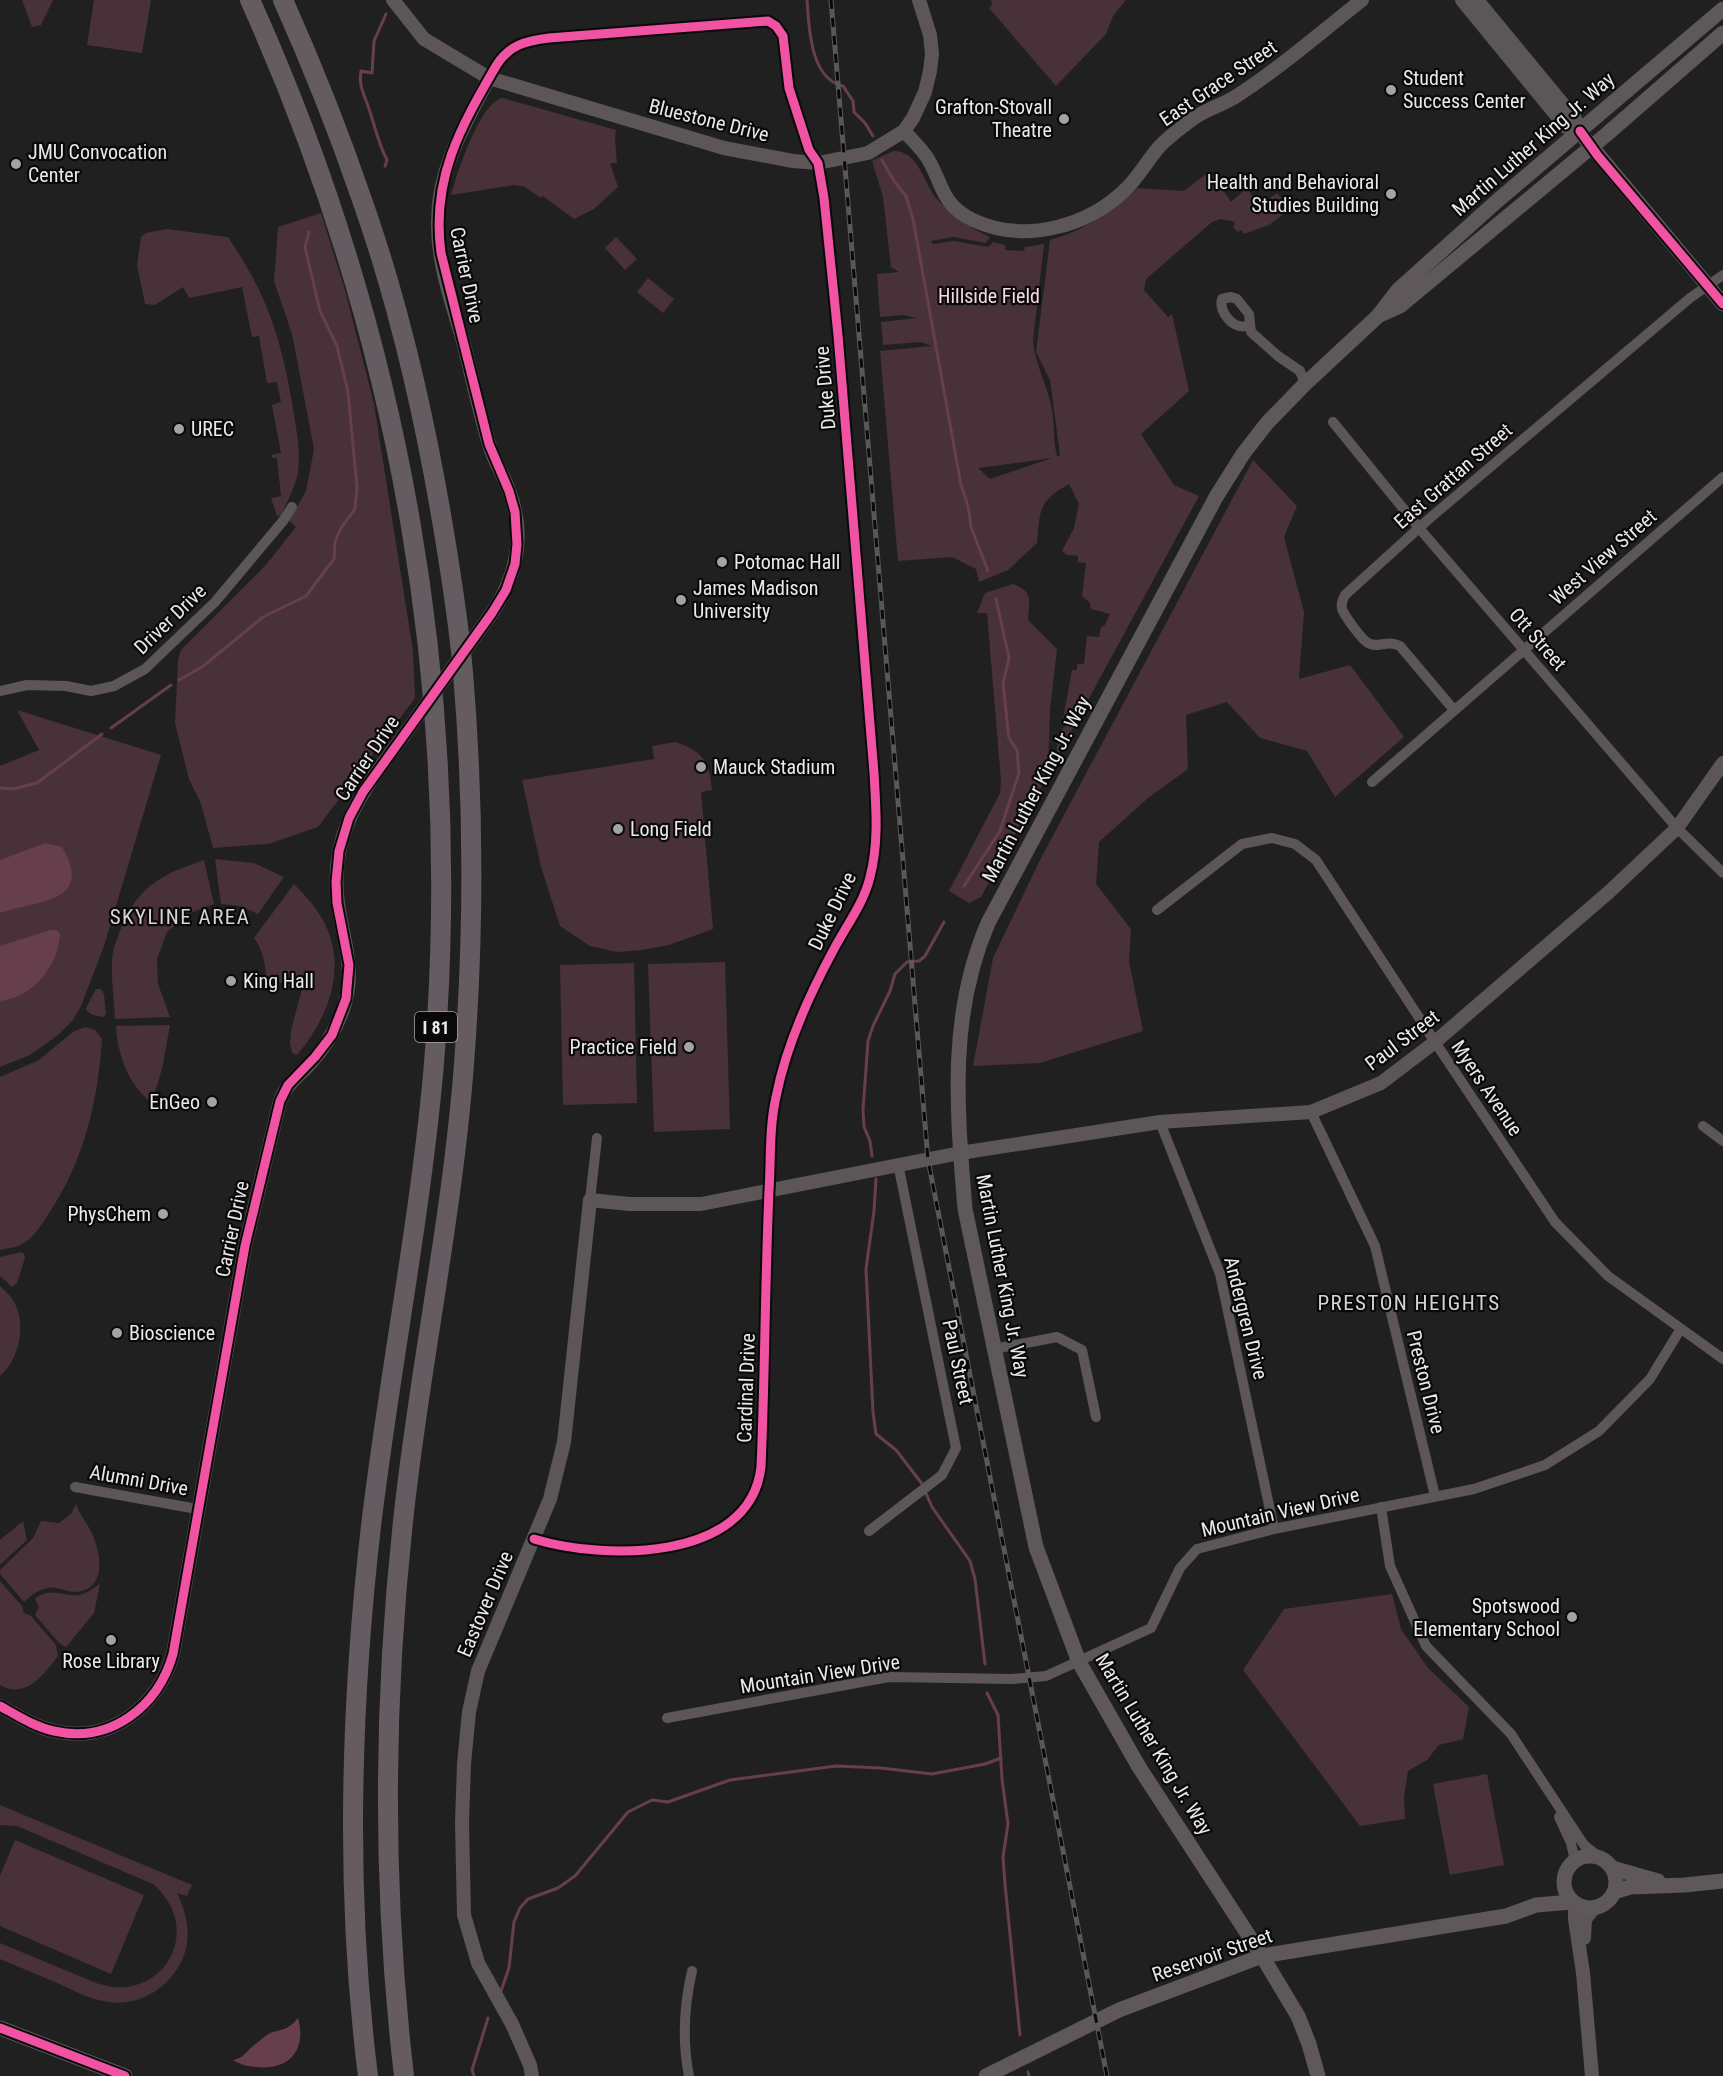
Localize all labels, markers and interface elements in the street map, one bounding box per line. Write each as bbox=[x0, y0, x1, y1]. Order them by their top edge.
street label: East Grace Street bbox=[1155, 35, 1281, 131]
place label: Student Success Center bbox=[1403, 66, 1526, 113]
street label: Martin Luther King Jr. Way bbox=[1447, 67, 1619, 221]
marker: Student Success Center bbox=[1384, 83, 1398, 97]
street label: Bluestone Drive bbox=[646, 93, 772, 147]
place label: Grafton-Stovall Theatre bbox=[935, 95, 1052, 142]
marker: Grafton-Stovall Theatre bbox=[1057, 112, 1071, 126]
place label: JMU Convocation Center bbox=[28, 140, 167, 187]
marker: JMU Convocation Center bbox=[9, 157, 23, 171]
place label: Health and Behavioral Studies Building bbox=[1207, 170, 1379, 217]
marker: Health and Behavioral Studies Building bbox=[1384, 187, 1398, 201]
street label: Carrier Drive bbox=[445, 225, 489, 325]
park label: Hillside Field bbox=[938, 284, 1040, 308]
street label: Duke Drive bbox=[809, 345, 841, 431]
place label: UREC bbox=[191, 417, 234, 441]
street label: East Grattan Street bbox=[1389, 418, 1517, 534]
marker: UREC bbox=[172, 422, 186, 436]
street label: West View Street bbox=[1545, 504, 1661, 610]
place label: Potomac Hall bbox=[734, 550, 840, 574]
marker: Potomac Hall bbox=[715, 555, 729, 569]
place label: James Madison University bbox=[693, 576, 818, 623]
street label: Driver Drive bbox=[129, 579, 211, 659]
marker: James Madison University bbox=[674, 593, 688, 607]
street label: Ott Street bbox=[1504, 603, 1572, 675]
street label: Martin Luther King Jr. Way bbox=[977, 692, 1095, 886]
street label: Carrier Drive bbox=[330, 711, 404, 805]
place label: Mauck Stadium bbox=[713, 755, 835, 779]
marker: Mauck Stadium bbox=[694, 760, 708, 774]
place label: Long Field bbox=[630, 817, 712, 841]
marker: Long Field bbox=[611, 822, 625, 836]
street label: Duke Drive bbox=[803, 868, 861, 954]
district label: SKYLINE AREA bbox=[110, 905, 250, 929]
place label: King Hall bbox=[243, 969, 314, 993]
marker: King Hall bbox=[224, 974, 238, 988]
street label: Paul Street bbox=[1360, 1004, 1444, 1076]
road number: I 81 bbox=[415, 1012, 457, 1042]
place label: Practice Field bbox=[570, 1035, 677, 1059]
street label: Myers Avenue bbox=[1446, 1036, 1528, 1140]
marker: Practice Field bbox=[682, 1040, 696, 1054]
place label: EnGeo bbox=[149, 1090, 200, 1114]
marker: EnGeo bbox=[205, 1095, 219, 1109]
street label: Martin Luther King Jr. Way bbox=[971, 1172, 1035, 1380]
street label: Carrier Drive bbox=[210, 1179, 254, 1279]
place label: PhysChem bbox=[67, 1202, 151, 1226]
marker: PhysChem bbox=[156, 1207, 170, 1221]
street label: Andergren Drive bbox=[1219, 1254, 1273, 1382]
district label: PRESTON HEIGHTS bbox=[1317, 1291, 1501, 1315]
street label: Paul Street bbox=[937, 1317, 979, 1407]
place label: Bioscience bbox=[129, 1321, 215, 1345]
marker: Bioscience bbox=[110, 1326, 124, 1340]
street label: Preston Drive bbox=[1402, 1328, 1450, 1436]
street label: Cardinal Drive bbox=[732, 1333, 760, 1443]
street label: Alumni Drive bbox=[88, 1460, 190, 1500]
street label: Mountain View Drive bbox=[1199, 1482, 1361, 1542]
street label: Eastover Drive bbox=[452, 1547, 518, 1661]
place label: Spotswood Elementary School bbox=[1413, 1594, 1560, 1641]
marker: Spotswood Elementary School bbox=[1565, 1610, 1579, 1624]
marker: Rose Library bbox=[104, 1633, 118, 1647]
place label: Rose Library bbox=[62, 1649, 160, 1673]
street label: Martin Luther King Jr. Way bbox=[1090, 1649, 1218, 1839]
street label: Mountain View Drive bbox=[738, 1650, 902, 1698]
street label: Reservoir Street bbox=[1149, 1923, 1275, 1987]

